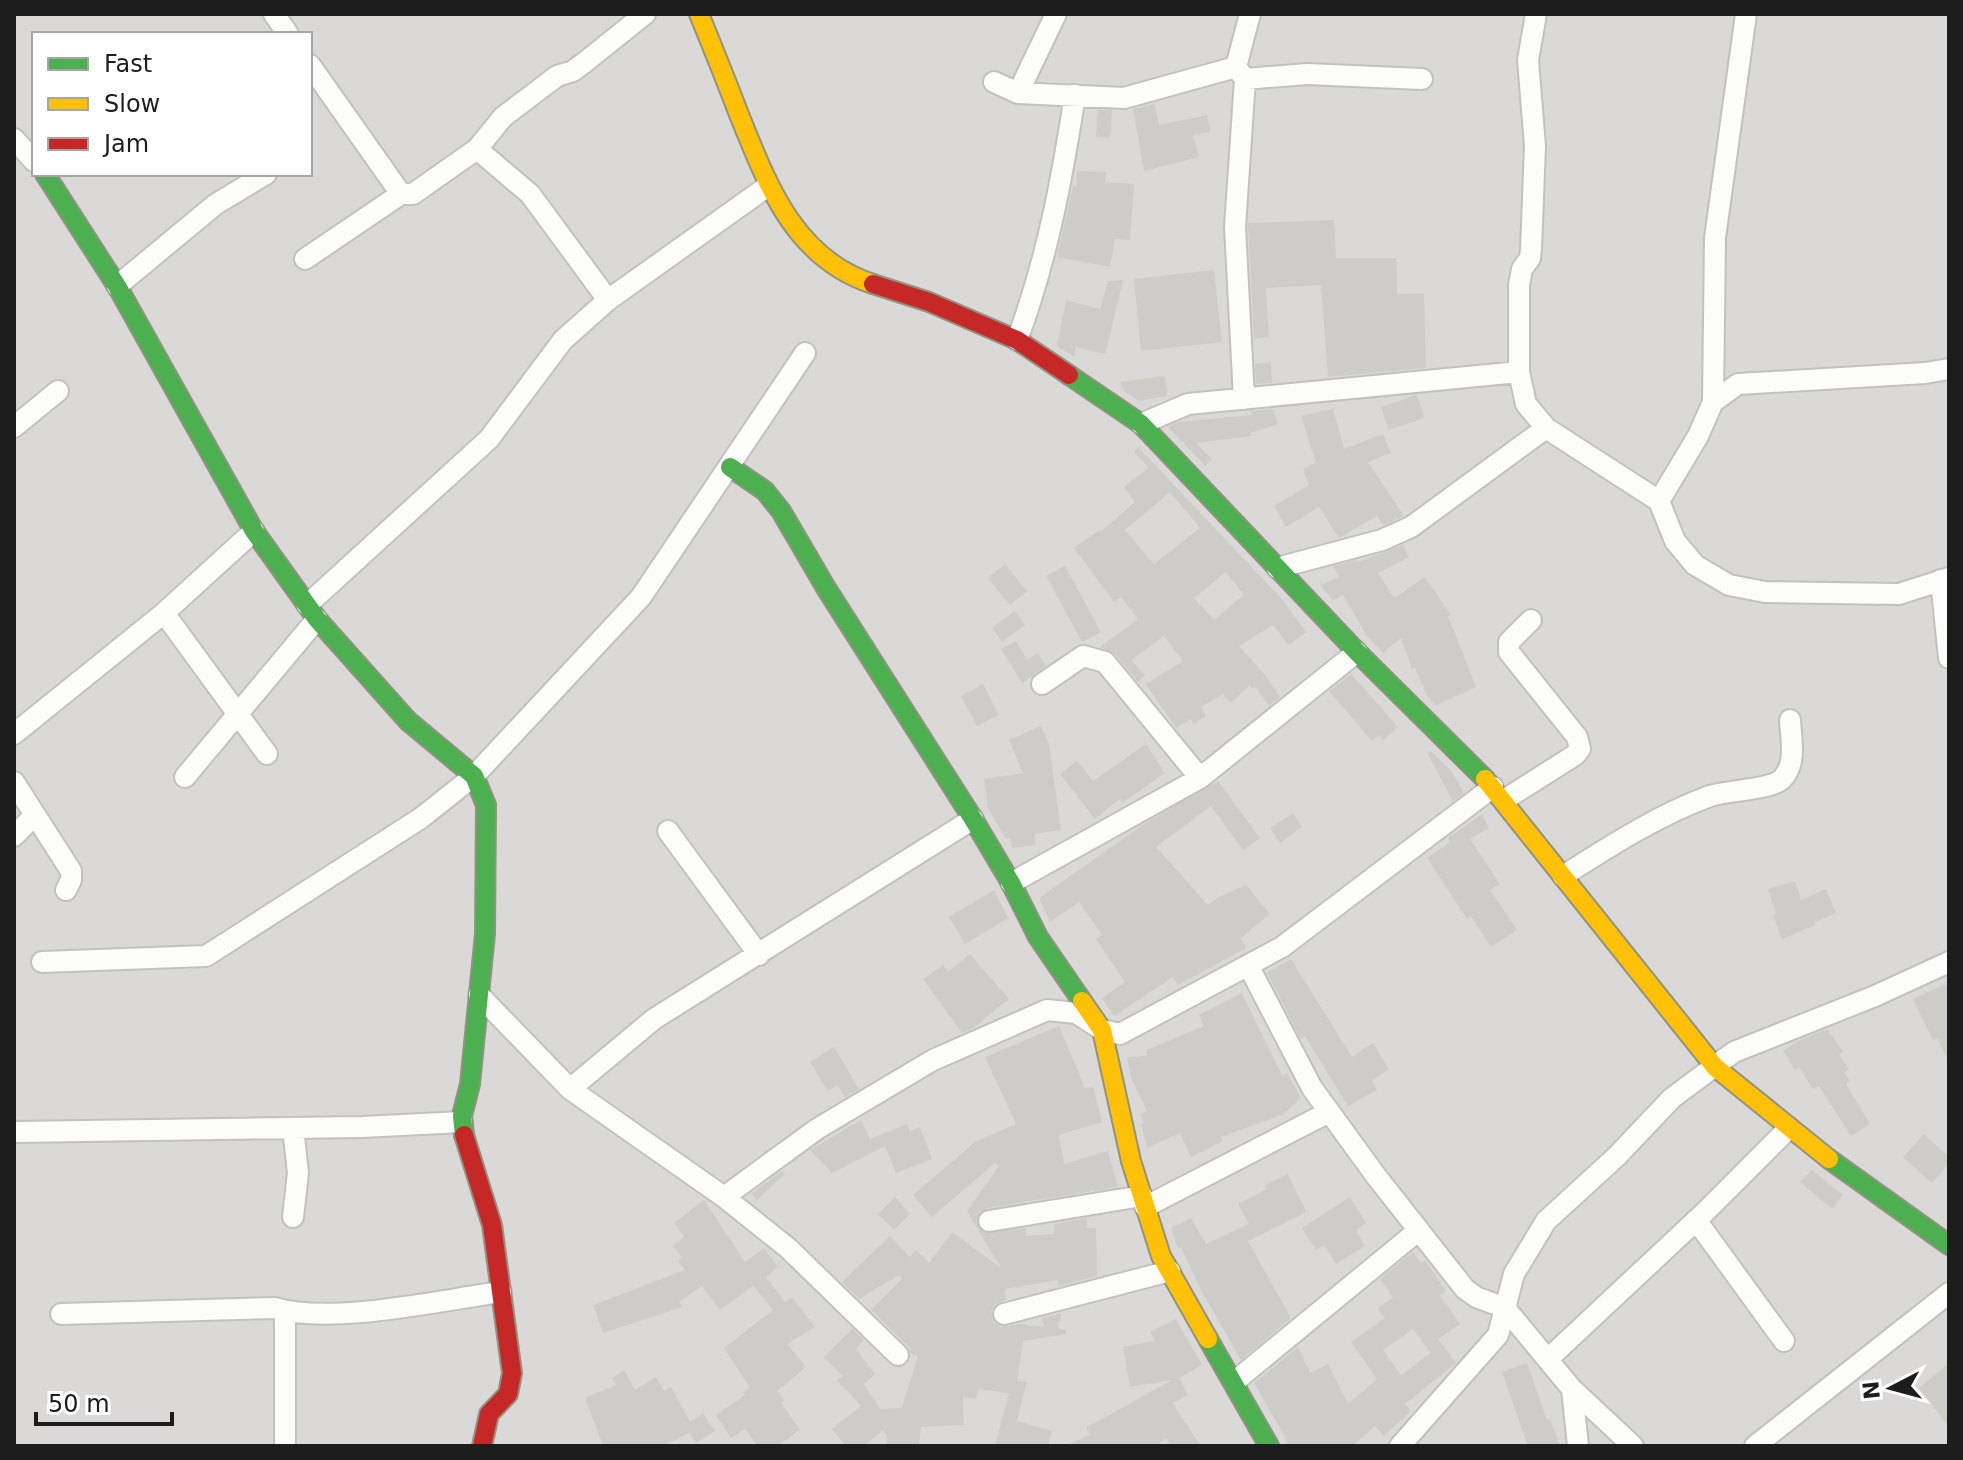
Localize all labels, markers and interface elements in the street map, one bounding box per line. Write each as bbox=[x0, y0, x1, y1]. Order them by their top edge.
legend bbox=[32, 32, 312, 176]
text: Fast bbox=[104, 50, 152, 78]
text: Slow bbox=[104, 90, 160, 118]
text: Jam bbox=[102, 130, 149, 158]
north arrow bbox=[1851, 1348, 1931, 1428]
scale bar bbox=[36, 1376, 172, 1426]
text: N bbox=[1858, 1380, 1885, 1401]
text: 50 m bbox=[48, 1390, 110, 1418]

